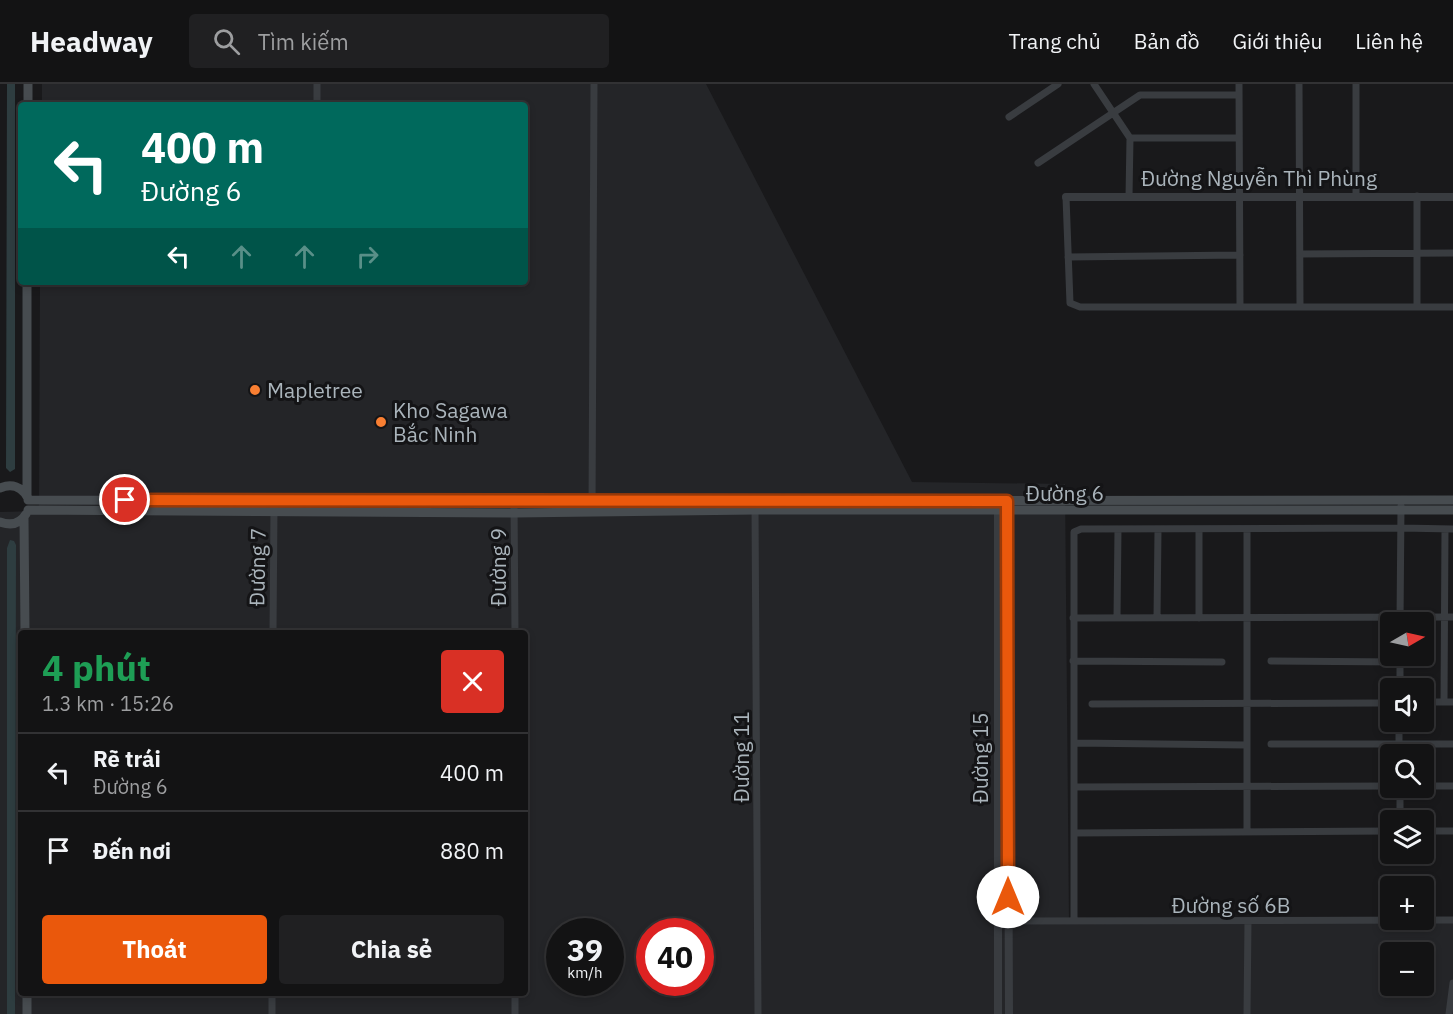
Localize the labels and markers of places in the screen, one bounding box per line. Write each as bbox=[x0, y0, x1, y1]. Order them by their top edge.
place label: Mapletree bbox=[267, 376, 363, 404]
marker: Mapletree bbox=[248, 383, 262, 397]
place label: Kho Sagawa Bắc Ninh bbox=[393, 396, 508, 448]
marker: Kho Sagawa Bắc Ninh bbox=[374, 415, 388, 429]
pin bbox=[99, 474, 150, 525]

